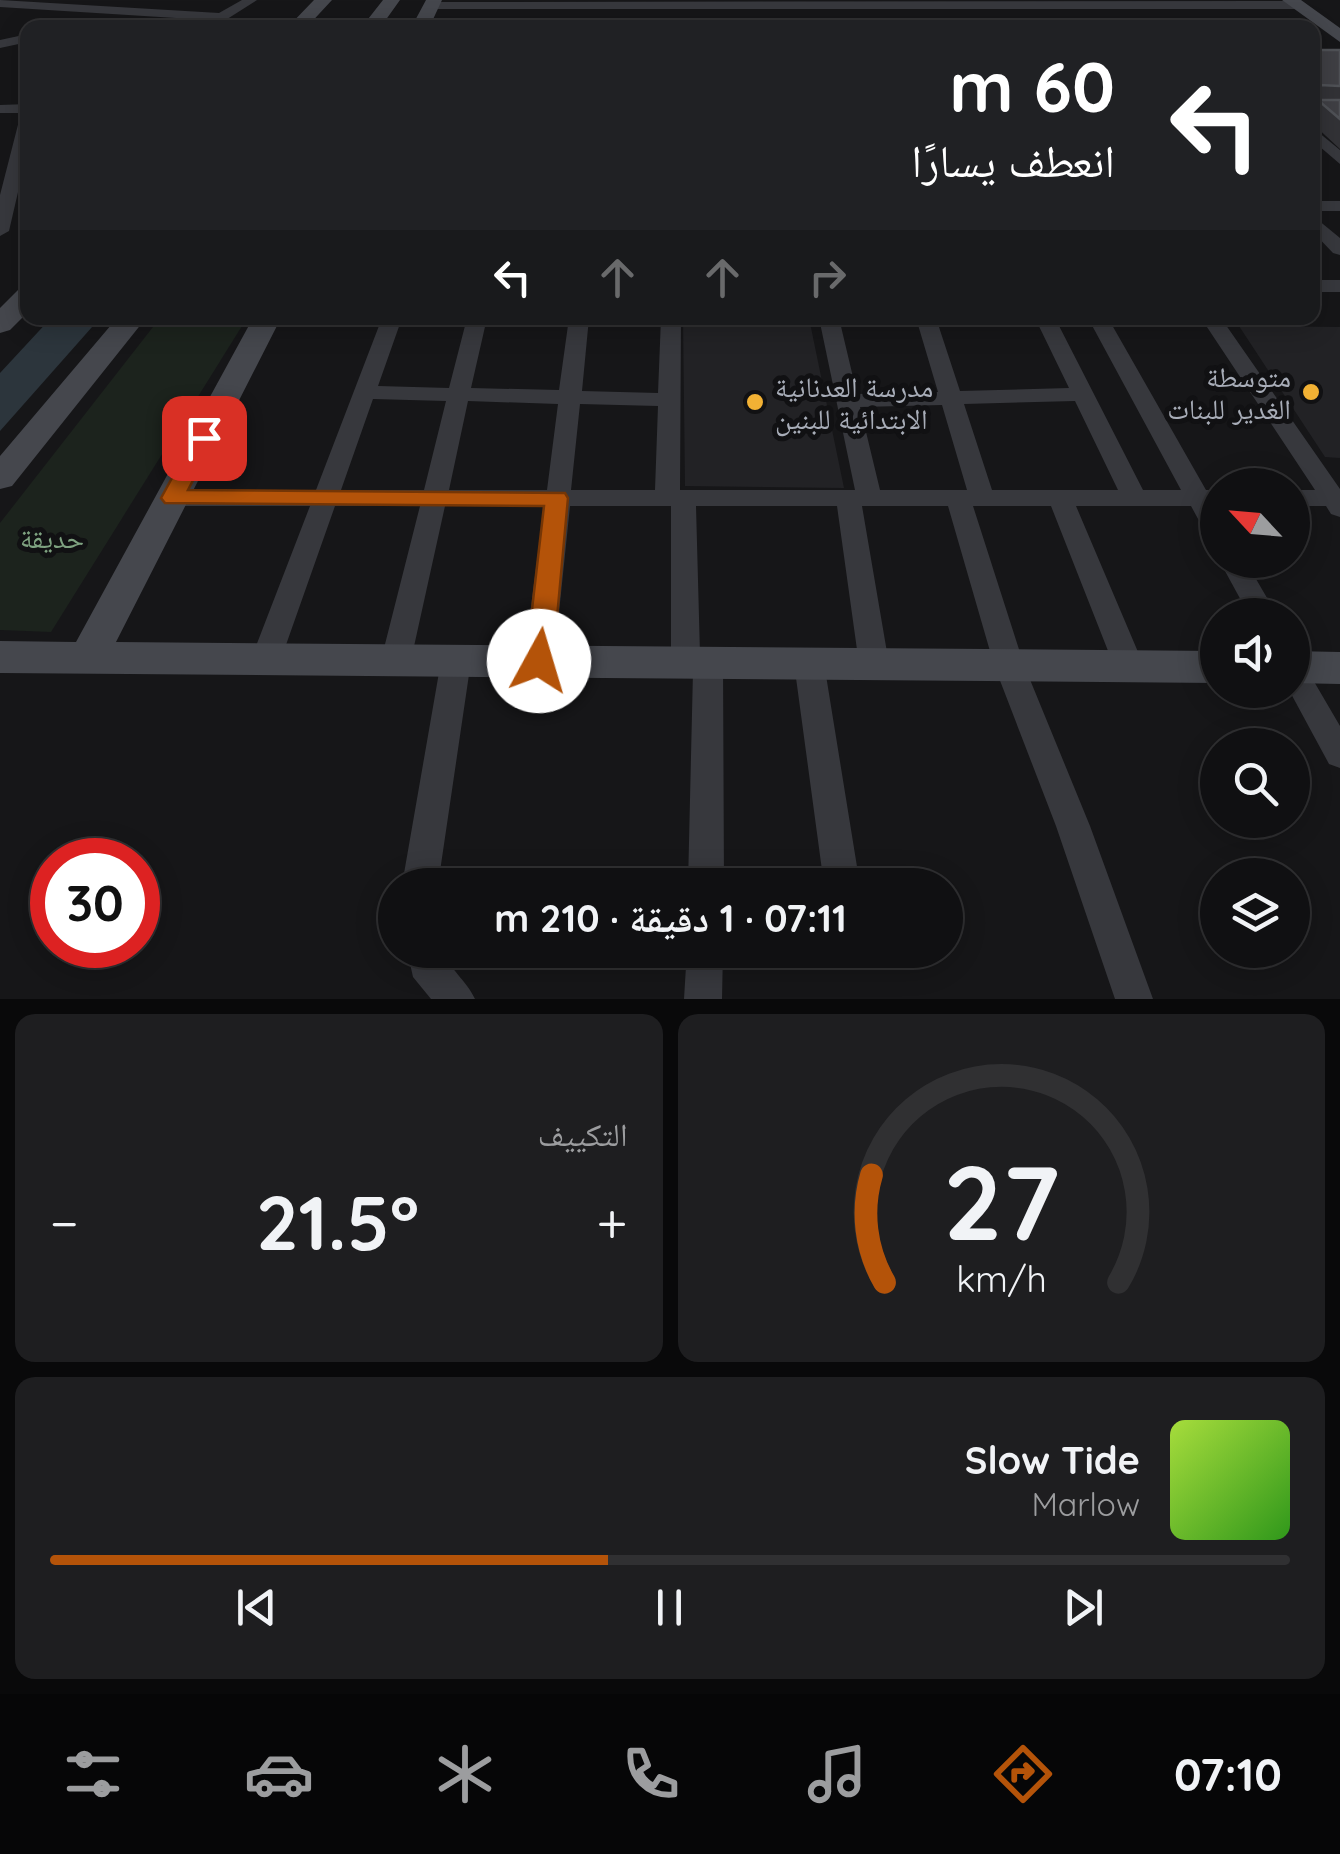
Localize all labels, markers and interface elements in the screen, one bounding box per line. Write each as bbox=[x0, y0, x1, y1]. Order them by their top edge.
text: 60 m bbox=[949, 42, 1115, 130]
icon: left bbox=[1150, 60, 1280, 190]
text: انعطف يسارًا bbox=[911, 132, 1115, 188]
icon: left bbox=[485, 250, 540, 305]
icon: ahead bbox=[590, 250, 645, 305]
icon: ahead bbox=[695, 250, 750, 305]
icon: right bbox=[800, 250, 855, 305]
place label: متوسطة الغدير للبنات bbox=[1167, 359, 1291, 426]
place label: مدرسة العدنانية الابتدائية للبنين bbox=[775, 369, 933, 437]
marker: متوسطة الغدير للبنات bbox=[1300, 381, 1322, 403]
marker: مدرسة العدنانية الابتدائية للبنين bbox=[744, 391, 766, 413]
pin bbox=[162, 396, 247, 481]
icon: arrive bbox=[177, 411, 232, 466]
north arrow bbox=[1200, 468, 1310, 578]
map controls bbox=[1200, 468, 1310, 968]
park label: حديقة bbox=[20, 520, 84, 555]
button: sound bbox=[1200, 598, 1310, 708]
position arrow bbox=[487, 609, 591, 713]
button: search bbox=[1200, 728, 1310, 838]
speed limit sign: 30 bbox=[30, 838, 160, 968]
button: layers bbox=[1200, 858, 1310, 968]
text: 07:11 · 1 دقيقة · 210 m bbox=[494, 894, 847, 942]
text: التكييف bbox=[538, 1114, 628, 1154]
text: 27 bbox=[943, 1136, 1059, 1266]
text: 21.5° bbox=[256, 1175, 419, 1269]
text: − bbox=[50, 1188, 79, 1257]
text: + bbox=[597, 1188, 628, 1257]
text: km/h bbox=[956, 1256, 1047, 1301]
text: Slow Tide bbox=[965, 1436, 1140, 1484]
text: Marlow bbox=[1031, 1484, 1140, 1524]
icon: previous bbox=[229, 1580, 284, 1635]
icon: pause bbox=[642, 1580, 697, 1635]
icon: next bbox=[1056, 1580, 1111, 1635]
icon: filters bbox=[58, 1739, 128, 1809]
icon: car bbox=[244, 1739, 314, 1809]
icon: climate bbox=[430, 1739, 500, 1809]
icon: phone bbox=[616, 1739, 686, 1809]
icon: music bbox=[802, 1739, 872, 1809]
icon: directions bbox=[988, 1739, 1058, 1809]
text: 07:10 bbox=[1174, 1746, 1282, 1802]

